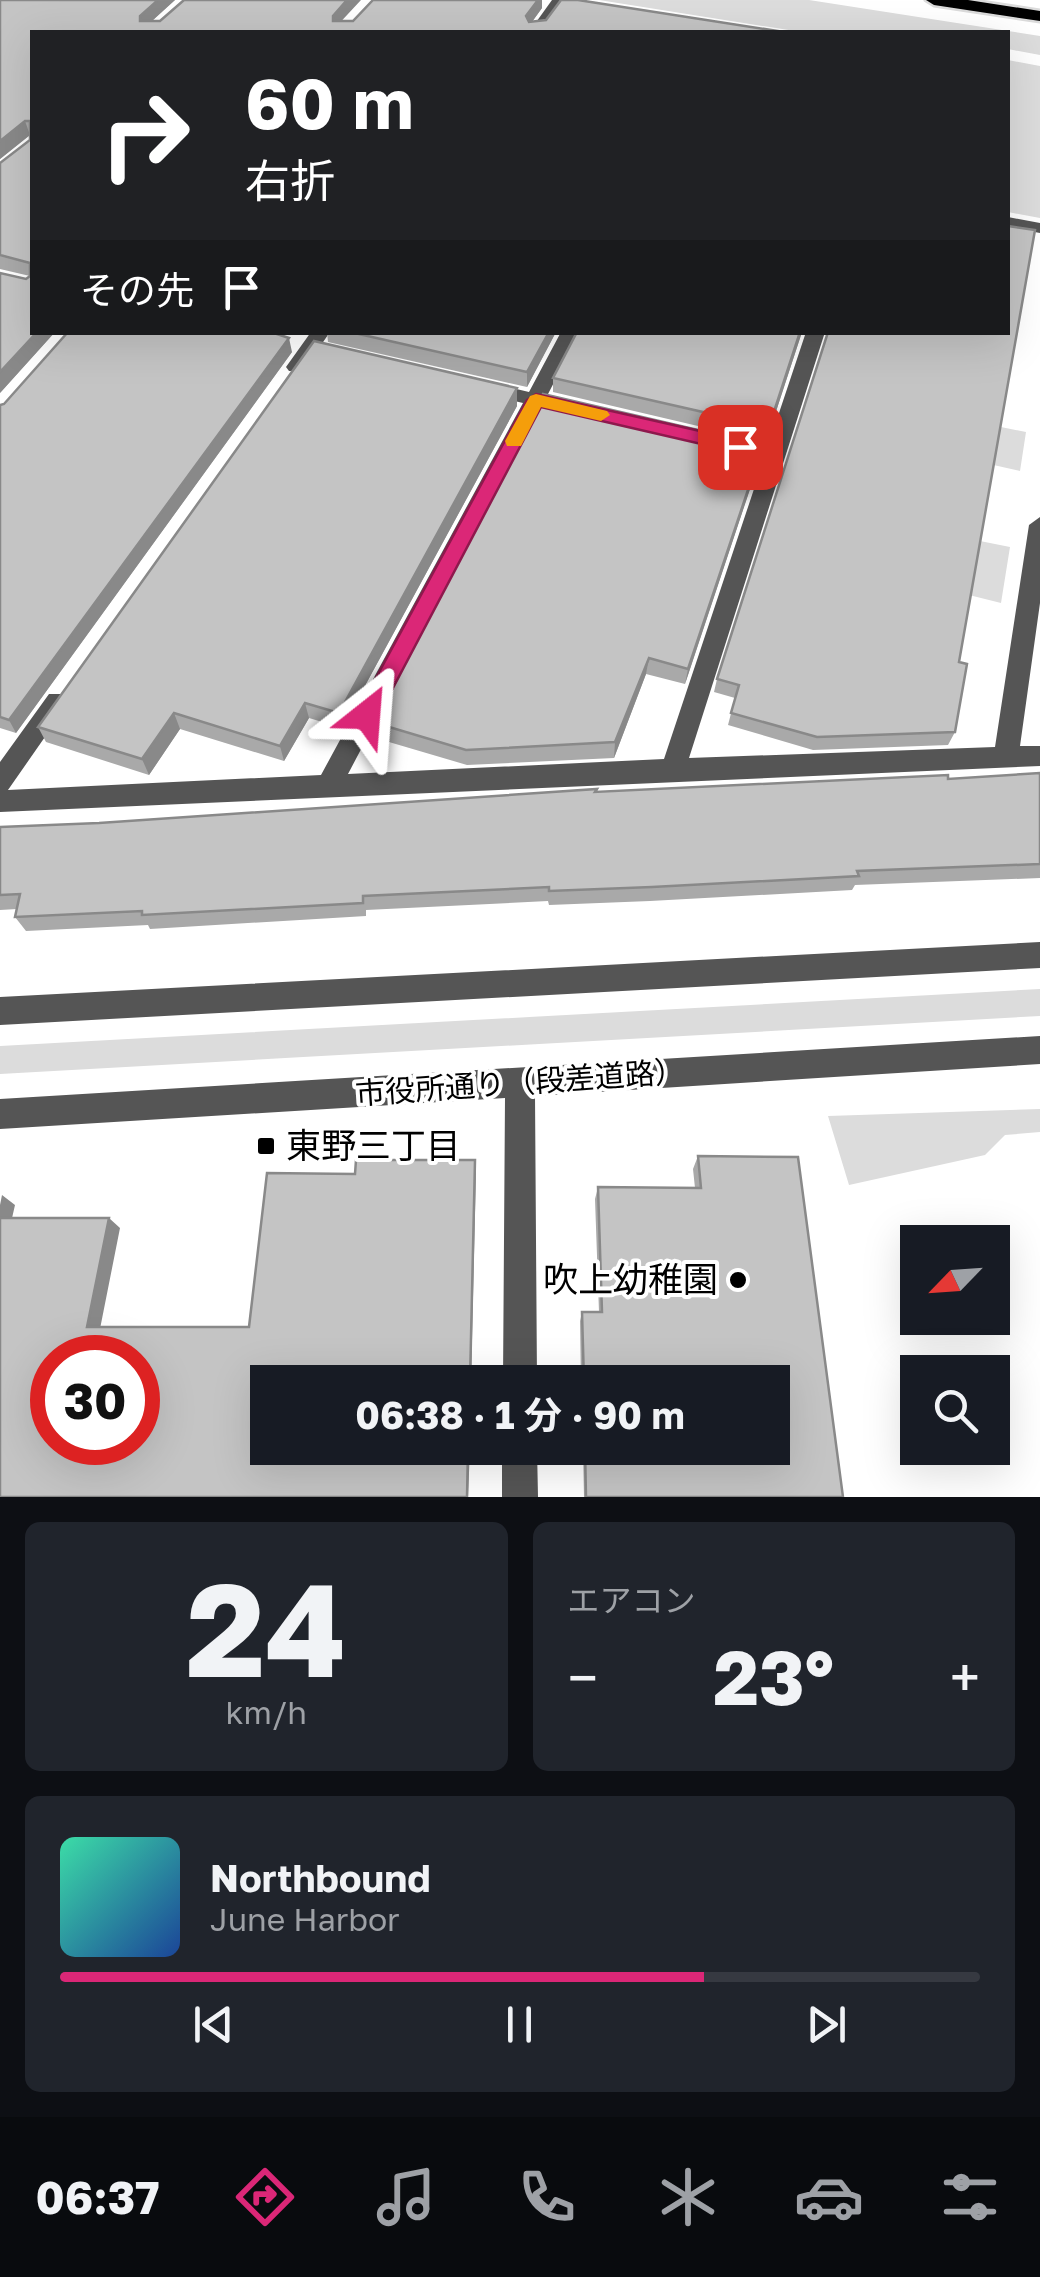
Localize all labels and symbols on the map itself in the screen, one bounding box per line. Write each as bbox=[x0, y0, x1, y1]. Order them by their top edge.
pin bbox=[698, 405, 783, 490]
position arrow bbox=[315, 663, 419, 767]
street label: 市役所通り（段差道路） bbox=[354, 1053, 686, 1111]
place label: 東野三丁目 bbox=[286, 1124, 461, 1166]
marker: 東野三丁目 bbox=[255, 1135, 277, 1157]
north arrow bbox=[900, 1225, 1010, 1335]
place label: 吹上幼稚園 bbox=[543, 1258, 718, 1300]
marker: 吹上幼稚園 bbox=[727, 1269, 749, 1291]
speed limit sign: 30 bbox=[30, 1335, 160, 1465]

